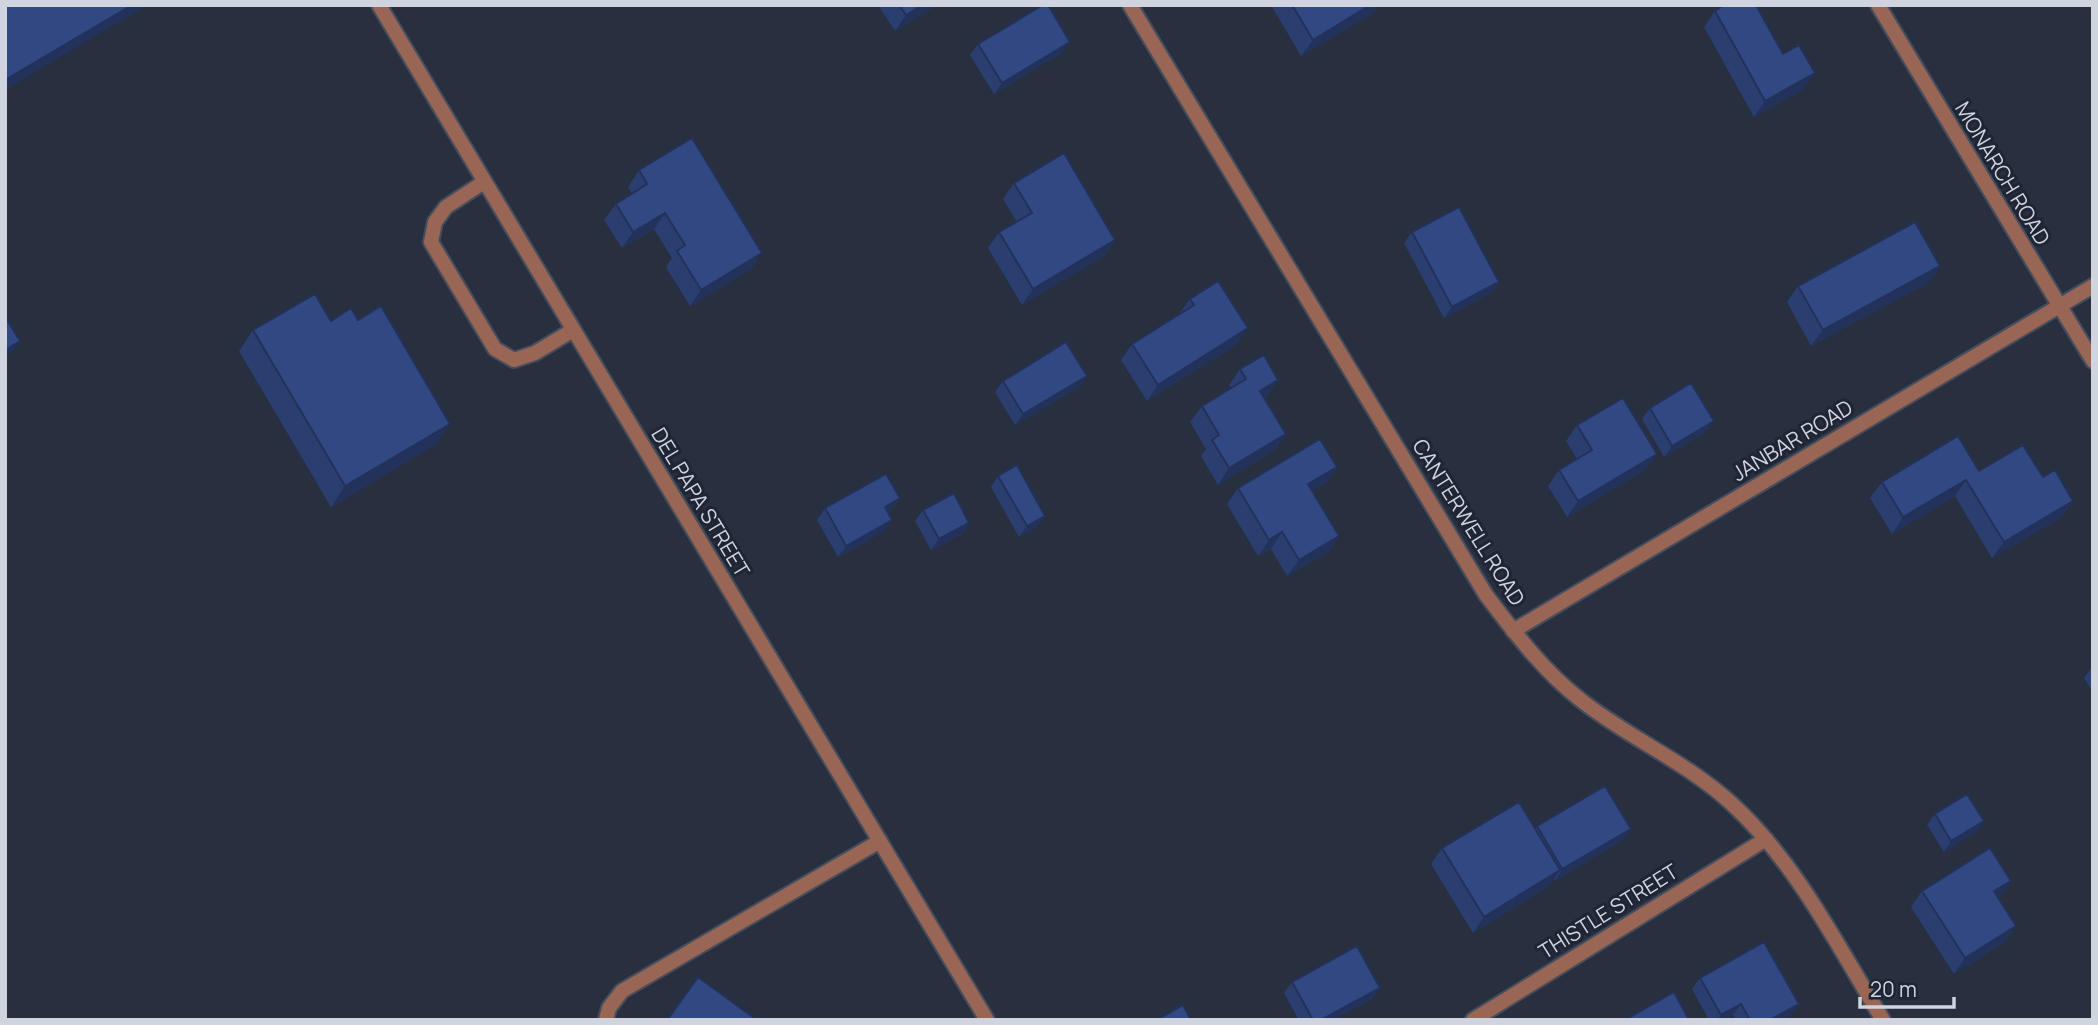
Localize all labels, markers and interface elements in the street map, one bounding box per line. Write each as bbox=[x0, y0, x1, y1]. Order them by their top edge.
street label: MONARCH ROAD bbox=[1949, 96, 2057, 250]
street label: JANBAR ROAD bbox=[1726, 393, 1858, 487]
street label: DEL PAPA STREET bbox=[645, 422, 757, 582]
street label: CANTERWELL ROAD bbox=[1406, 433, 1532, 611]
street label: THISTLE STREET bbox=[1533, 857, 1683, 965]
scale bar bbox=[1860, 965, 1954, 1009]
text: 20 m bbox=[1870, 975, 1917, 1003]

